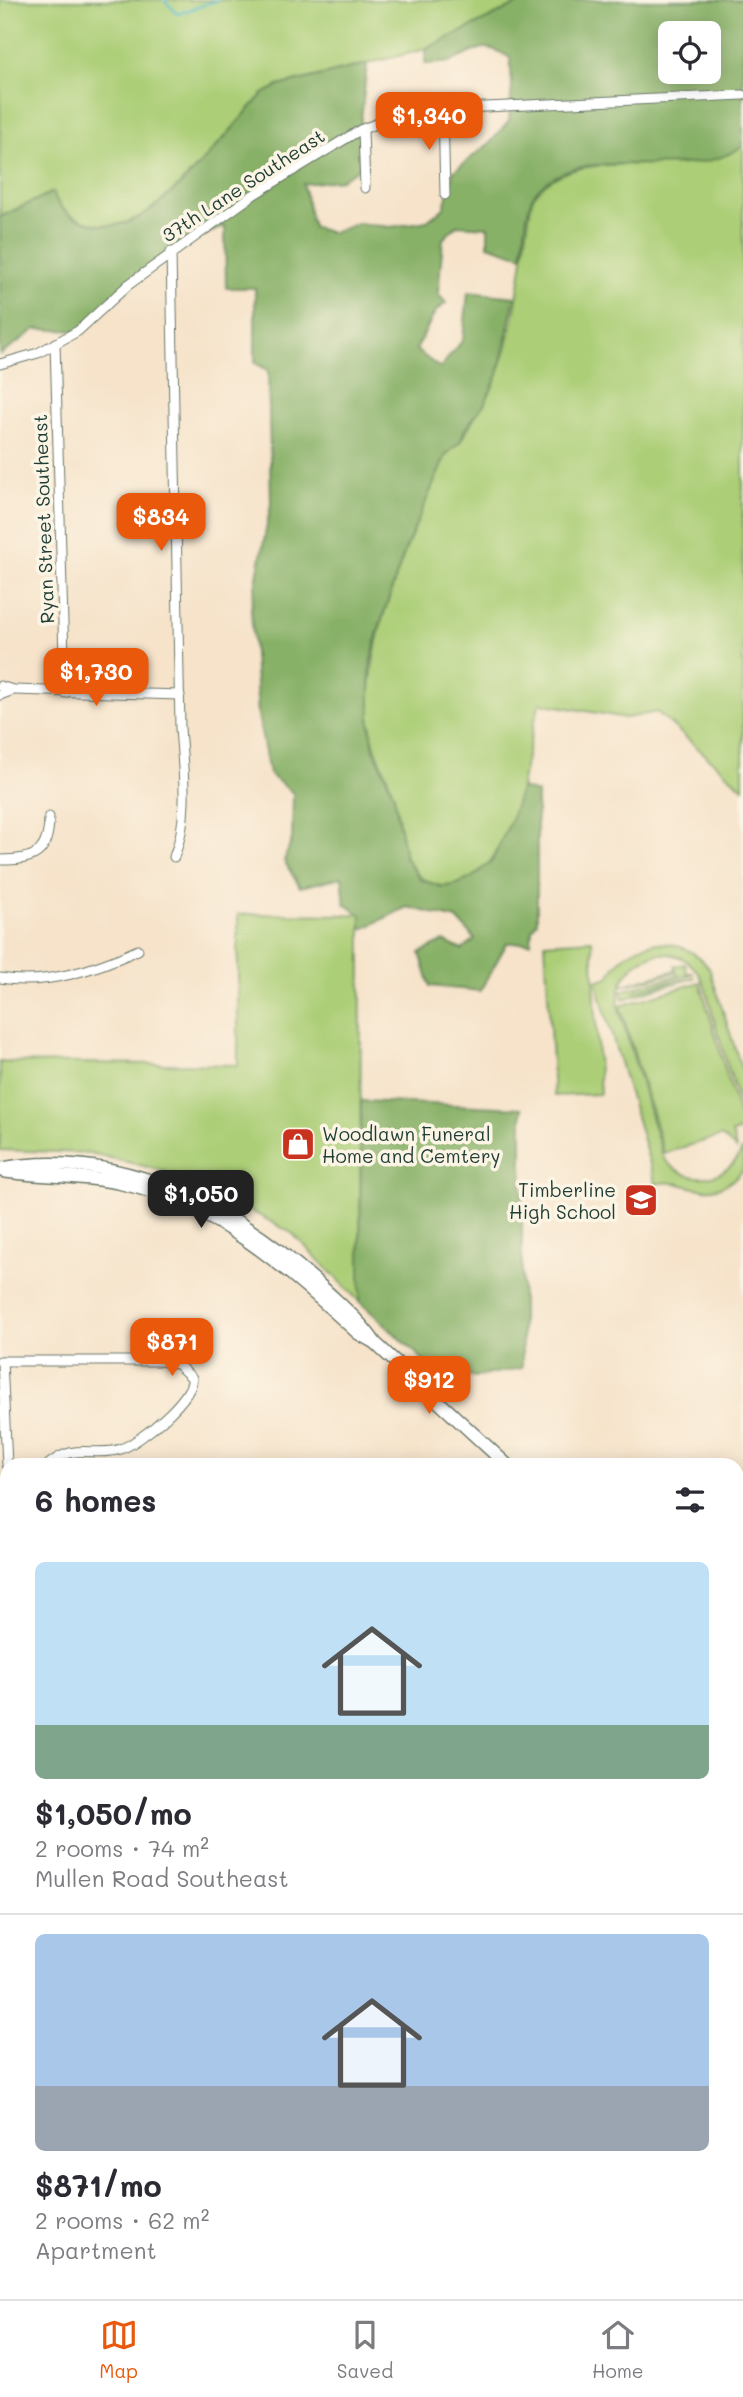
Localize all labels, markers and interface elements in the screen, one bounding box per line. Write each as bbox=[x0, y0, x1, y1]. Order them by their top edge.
map controls bbox=[658, 21, 721, 84]
button: locate bbox=[658, 21, 721, 84]
pin: $1,340 bbox=[372, 92, 486, 152]
text: $1,340 bbox=[392, 100, 466, 130]
street label: 37th Lane Southeast bbox=[157, 123, 329, 247]
street label: Ryan Street Southeast bbox=[27, 414, 59, 624]
pin: $834 bbox=[120, 494, 202, 553]
text: $834 bbox=[133, 501, 189, 531]
pin: $1,730 bbox=[39, 648, 153, 708]
text: $1,730 bbox=[60, 656, 132, 686]
place label: Woodlawn Funeral Home and Cemtery bbox=[322, 1121, 500, 1168]
shop icon: Woodlawn Funeral Home and Cemtery bbox=[279, 1125, 317, 1163]
pin: $1,050 bbox=[144, 1170, 258, 1230]
place label: Timberline High School bbox=[509, 1177, 616, 1224]
text: $1,050 bbox=[164, 1178, 238, 1208]
school or university icon: Timberline High School bbox=[622, 1181, 660, 1219]
pin: $871 bbox=[131, 1318, 213, 1378]
text: $871 bbox=[146, 1326, 198, 1356]
pin: $912 bbox=[388, 1356, 470, 1416]
text: $912 bbox=[403, 1364, 455, 1394]
text: 6 homes bbox=[35, 1480, 156, 1520]
icon: filters bbox=[671, 1481, 709, 1519]
icon: home bbox=[309, 1608, 435, 1734]
text: $1,050/mo bbox=[35, 1793, 192, 1833]
text: 2 rooms · 74 m² bbox=[35, 1833, 209, 1863]
text: Mullen Road Southeast bbox=[35, 1863, 289, 1893]
icon: home bbox=[309, 1980, 435, 2106]
text: $871/mo bbox=[35, 2165, 162, 2205]
text: 2 rooms · 62 m² bbox=[35, 2205, 209, 2235]
text: Apartment bbox=[35, 2235, 157, 2265]
tab: Map bbox=[99, 2316, 138, 2383]
tab: Saved bbox=[337, 2316, 393, 2383]
tab: Home bbox=[592, 2316, 644, 2383]

